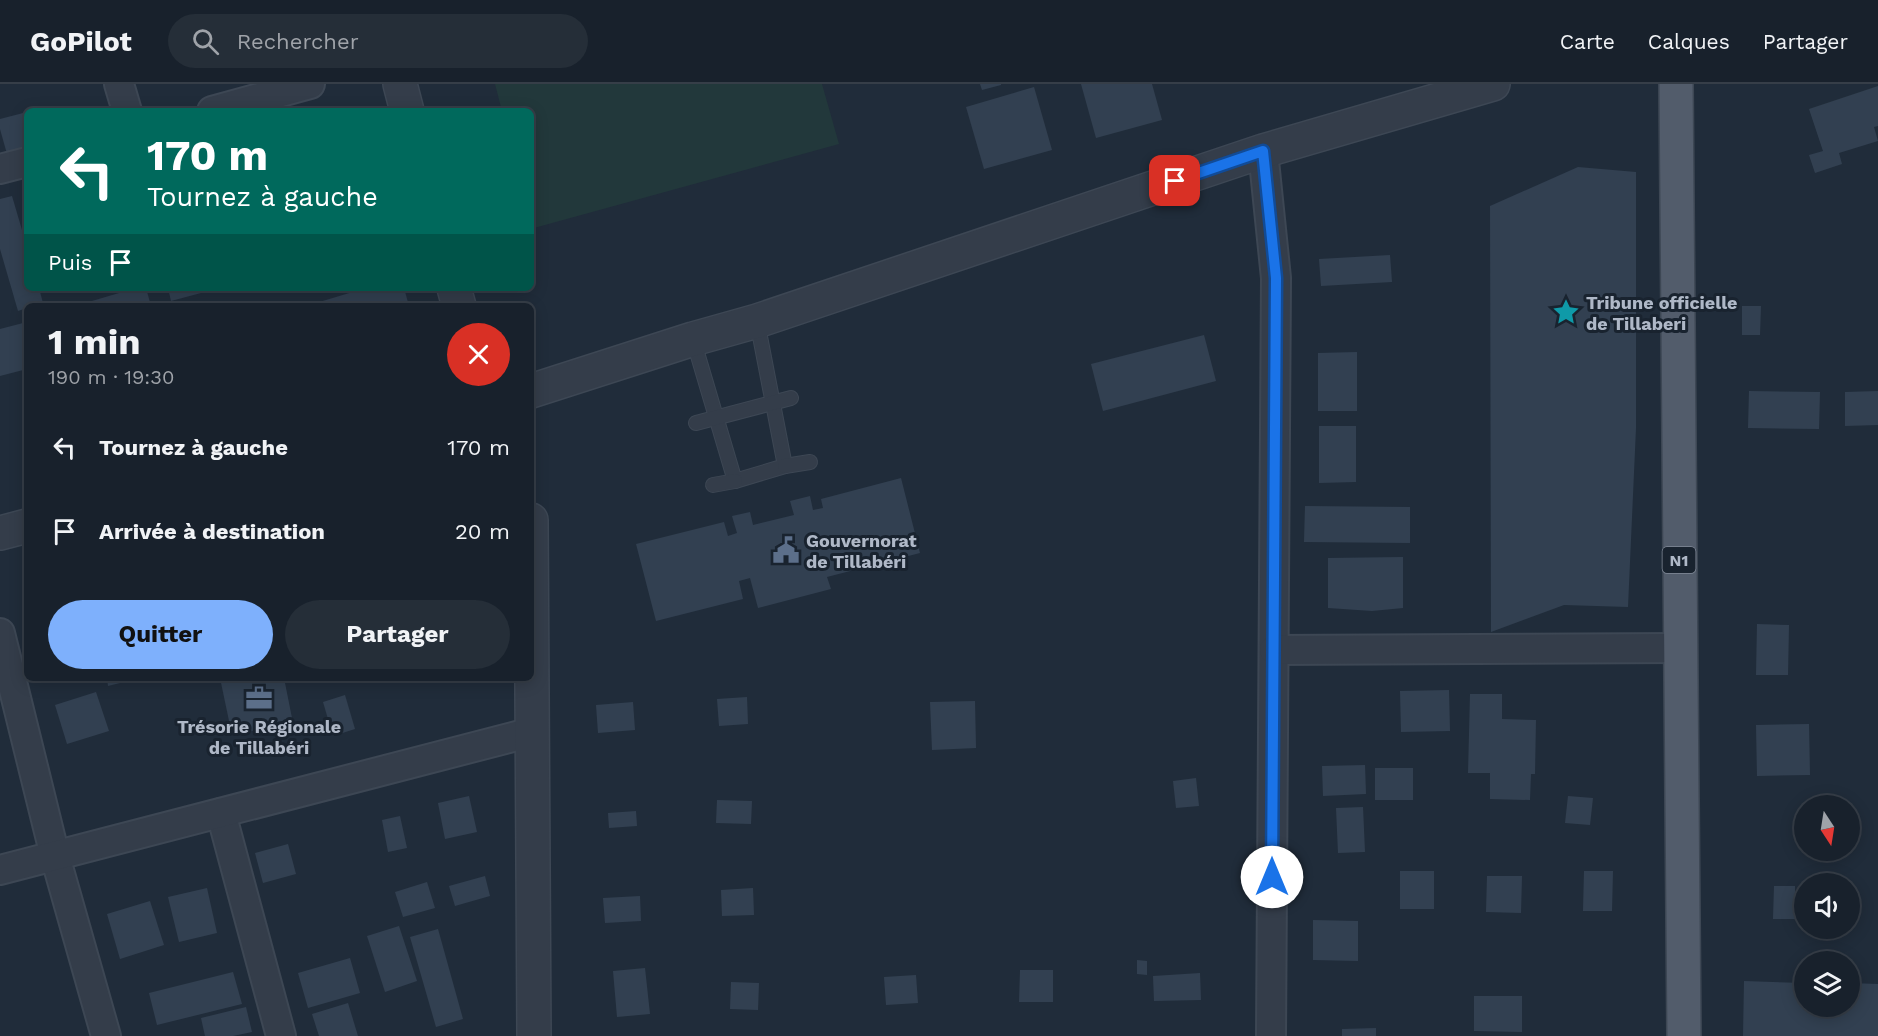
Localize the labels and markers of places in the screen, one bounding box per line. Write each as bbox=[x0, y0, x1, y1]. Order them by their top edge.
pin bbox=[1149, 155, 1200, 206]
place label: Tribune officielle de Tillaberi bbox=[1586, 292, 1737, 334]
place icon: Tribune officielle de Tillaberi bbox=[1551, 297, 1581, 327]
place label: Gouvernorat de Tillabéri bbox=[806, 530, 917, 572]
public building icon: Gouvernorat de Tillabéri bbox=[771, 535, 801, 565]
office icon: Trésorie Régionale de Tillabéri bbox=[244, 683, 274, 713]
place label: Trésorie Régionale de Tillabéri bbox=[177, 716, 341, 758]

